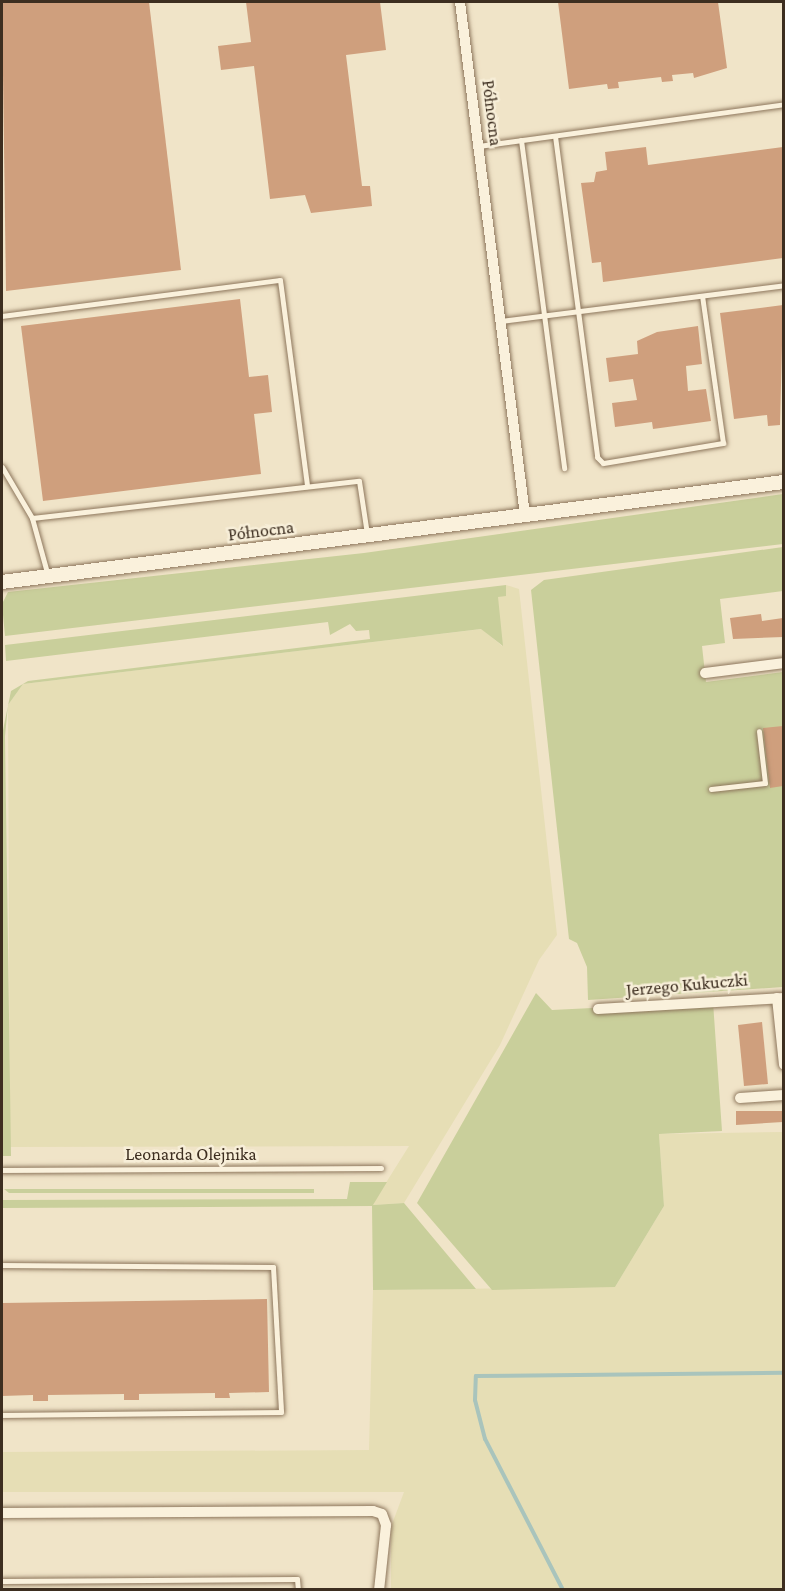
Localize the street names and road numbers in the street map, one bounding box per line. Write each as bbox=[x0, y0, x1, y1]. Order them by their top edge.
street label: Północna bbox=[477, 79, 507, 147]
street label: Północna bbox=[227, 516, 295, 546]
street label: Jerzego Kukuczki bbox=[625, 969, 749, 1001]
street label: Leonarda Olejnika bbox=[125, 1143, 257, 1165]

